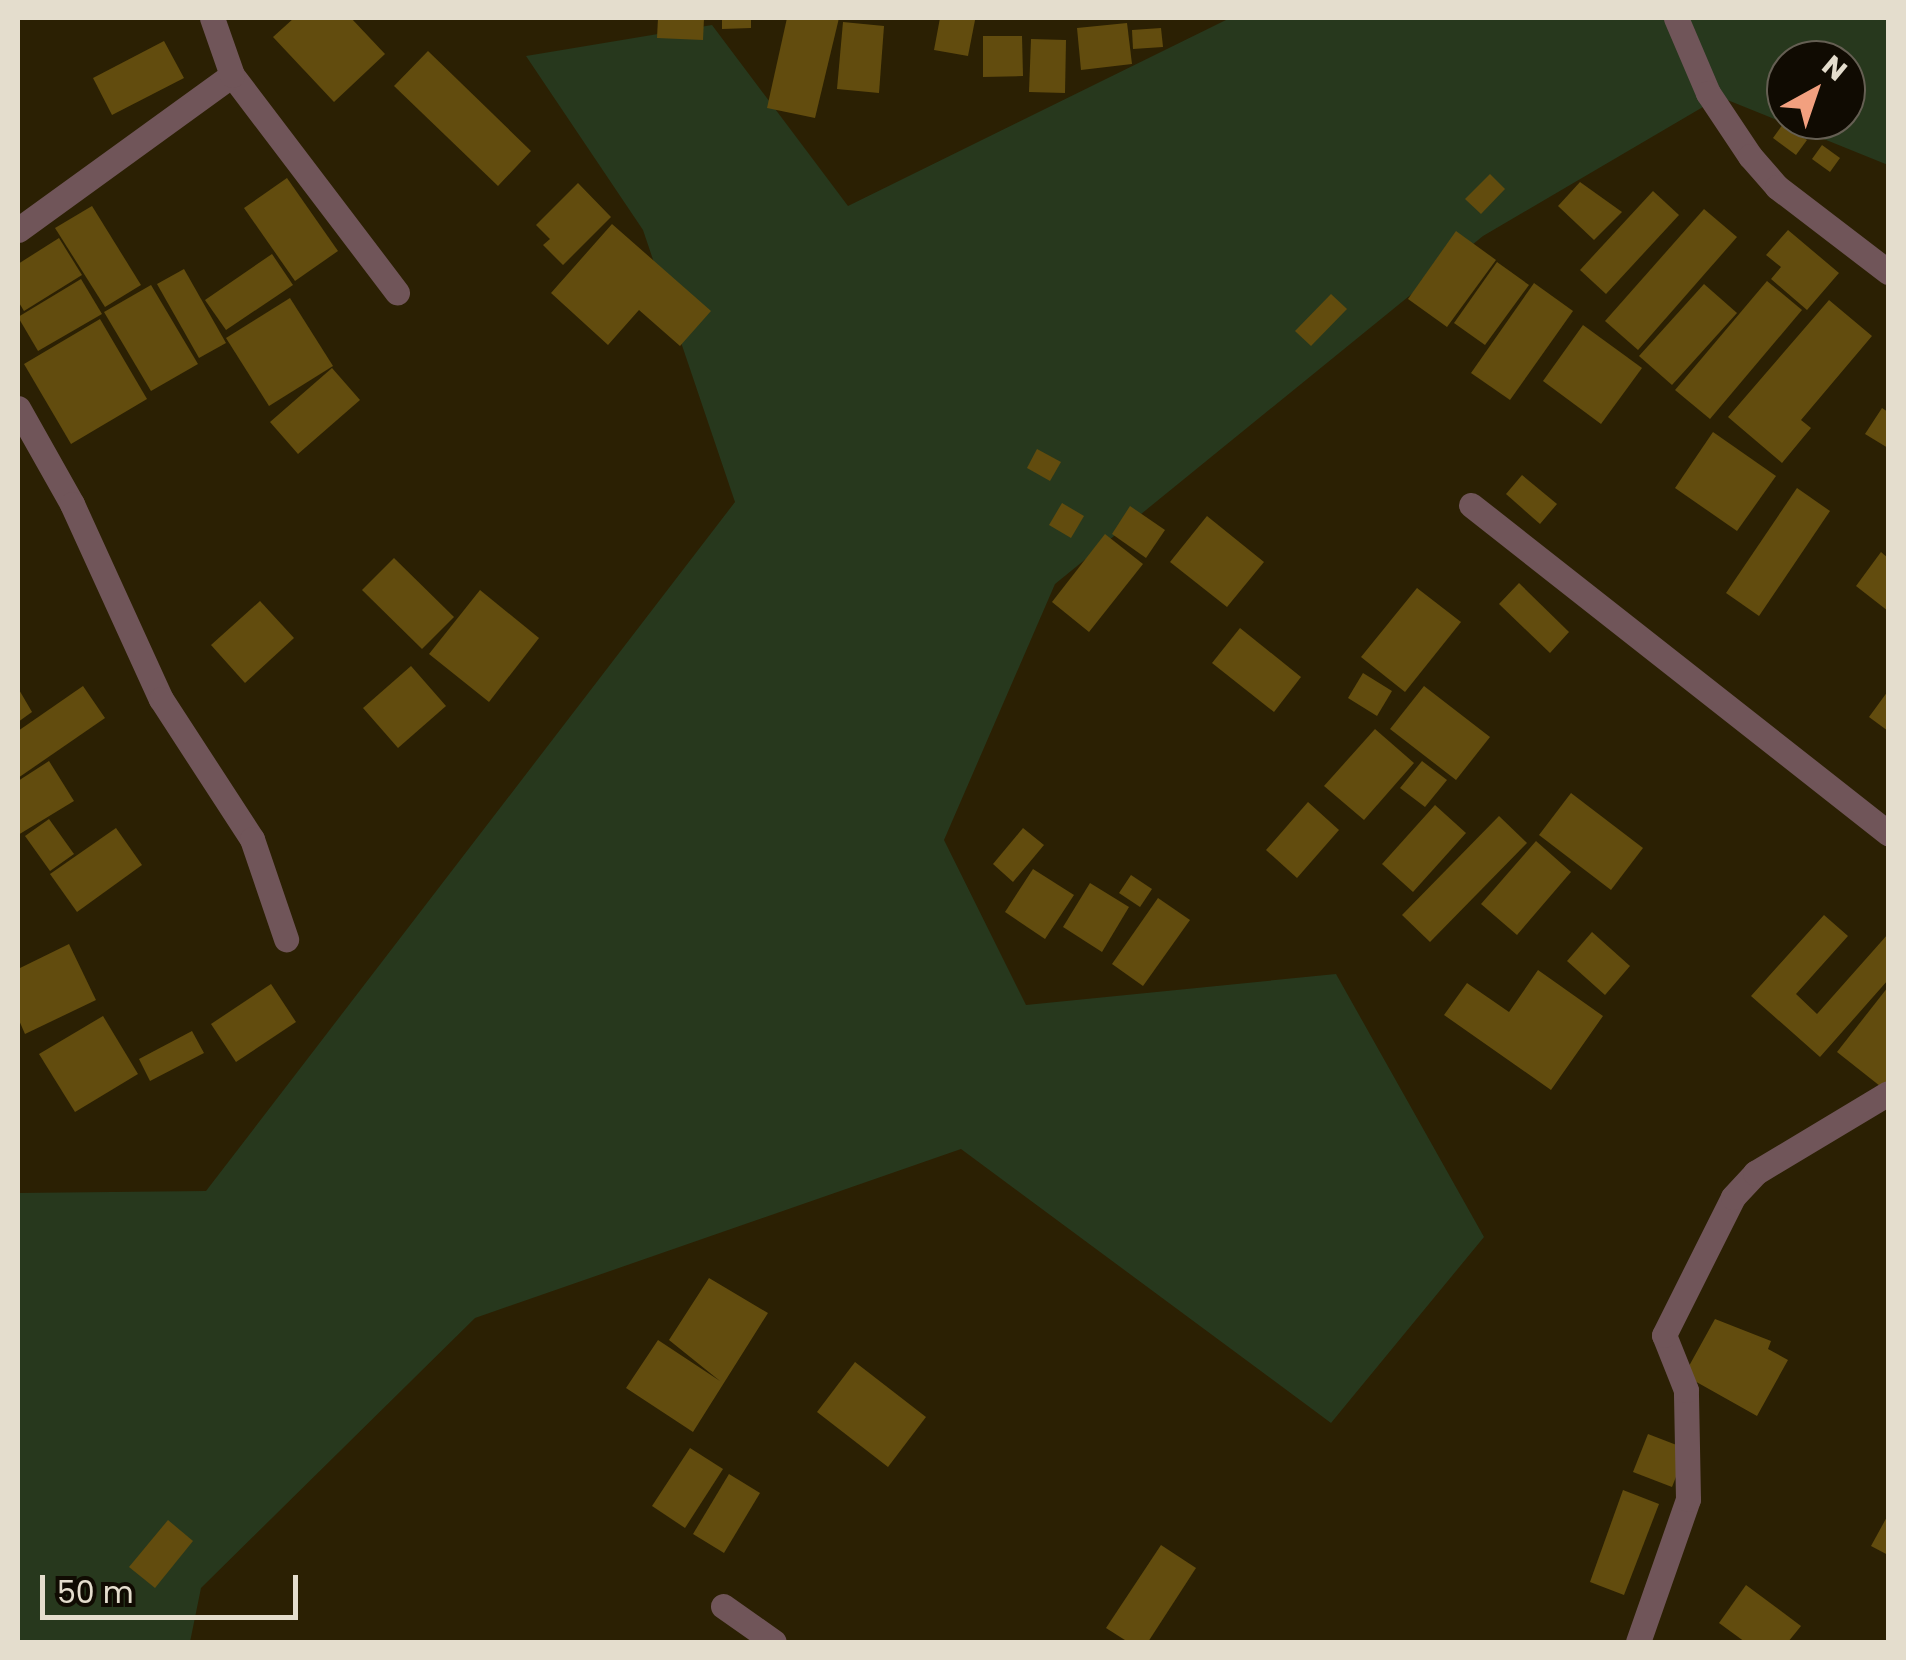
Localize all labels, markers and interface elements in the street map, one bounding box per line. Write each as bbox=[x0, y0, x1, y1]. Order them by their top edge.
north arrow bbox=[1766, 40, 1866, 140]
text: N bbox=[1814, 46, 1855, 90]
scale bar bbox=[45, 1555, 302, 1617]
text: 50 m bbox=[57, 1571, 134, 1614]

